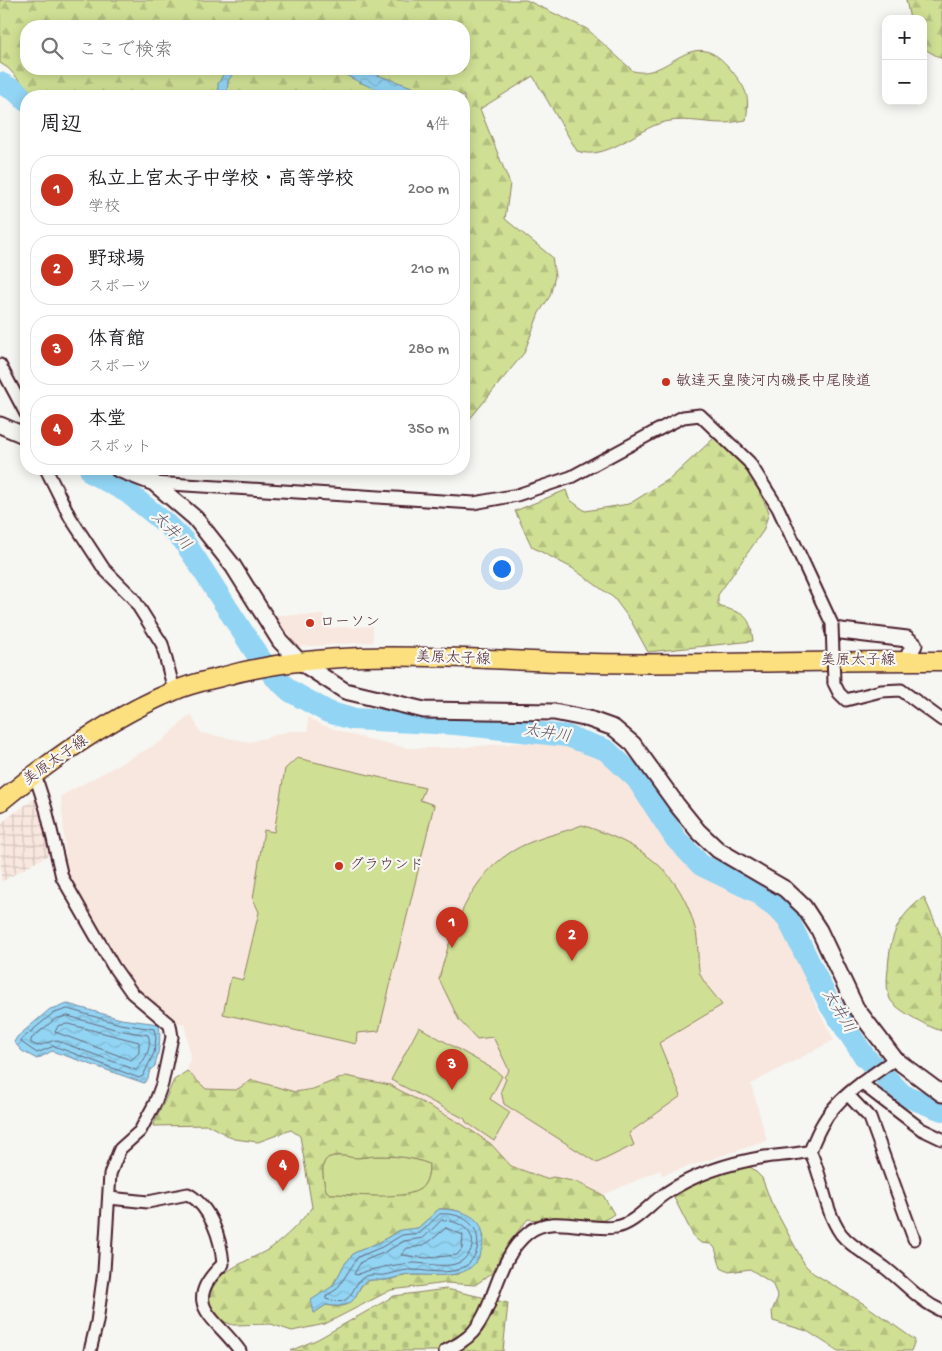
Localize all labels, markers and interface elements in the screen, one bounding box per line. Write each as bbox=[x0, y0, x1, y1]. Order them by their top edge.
map controls bbox=[882, 15, 927, 105]
button: + bbox=[882, 15, 927, 60]
search box bbox=[20, 20, 470, 75]
icon: search bbox=[38, 34, 66, 62]
text: ここで検索 bbox=[78, 40, 173, 63]
button: − bbox=[882, 60, 927, 105]
text: 周辺 bbox=[40, 114, 82, 139]
text: 4件 bbox=[426, 117, 450, 136]
text: 私立上宮太子中学校・高等学校 bbox=[88, 169, 354, 192]
text: 1 bbox=[54, 181, 60, 200]
text: 200 m bbox=[408, 181, 449, 200]
text: 学校 bbox=[88, 199, 120, 218]
text: 野球場 bbox=[88, 249, 145, 272]
text: 2 bbox=[53, 261, 61, 280]
text: 210 m bbox=[410, 261, 449, 280]
text: スポーツ bbox=[88, 279, 152, 298]
text: 体育館 bbox=[88, 329, 145, 352]
text: 3 bbox=[53, 341, 61, 360]
text: 280 m bbox=[408, 341, 449, 360]
text: スポーツ bbox=[88, 359, 152, 378]
place label: 敏達天皇陵河内磯長中尾陵道 bbox=[676, 372, 871, 391]
marker: 敏達天皇陵河内磯長中尾陵道 bbox=[660, 376, 672, 388]
text: 本堂 bbox=[88, 409, 126, 432]
text: 4 bbox=[53, 421, 61, 440]
text: 350 m bbox=[408, 421, 449, 440]
text: スポット bbox=[88, 439, 152, 458]
water label: 太井川 bbox=[146, 508, 194, 556]
your location bbox=[489, 556, 515, 582]
place label: ローソン bbox=[320, 614, 380, 632]
marker: ローソン bbox=[304, 617, 316, 629]
street label: 美原太子線 bbox=[415, 648, 491, 669]
street label: 美原太子線 bbox=[820, 651, 896, 670]
water label: 太井川 bbox=[522, 721, 572, 748]
street label: 美原太子線 bbox=[20, 731, 92, 790]
place label: グラウンド bbox=[349, 856, 424, 875]
marker: グラウンド bbox=[333, 860, 345, 872]
pin: 1 bbox=[436, 907, 468, 948]
pin: 2 bbox=[556, 920, 588, 961]
water label: 太井川 bbox=[816, 986, 858, 1037]
pin: 3 bbox=[436, 1049, 468, 1090]
pin: 4 bbox=[267, 1150, 299, 1191]

